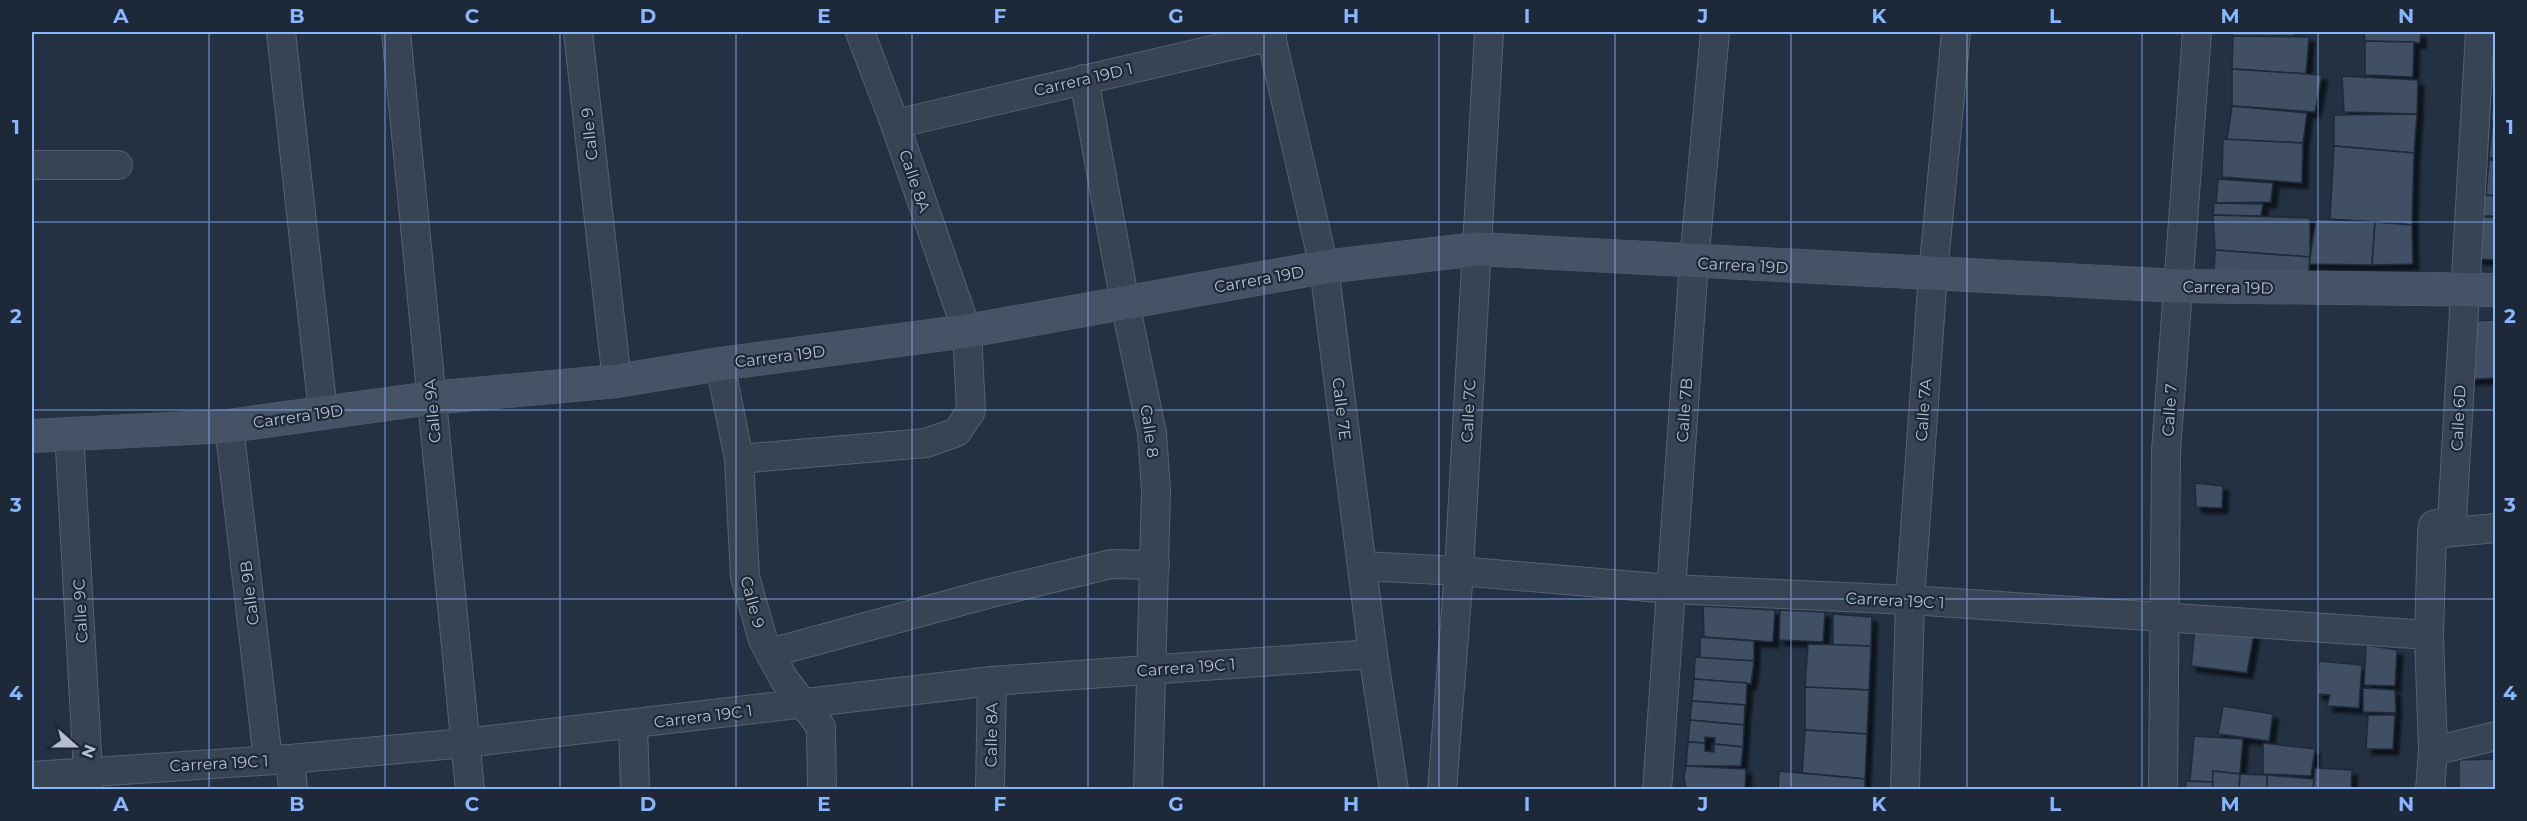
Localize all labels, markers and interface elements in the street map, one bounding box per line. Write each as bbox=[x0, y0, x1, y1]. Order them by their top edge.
text: A bbox=[112, 4, 129, 28]
text: B bbox=[289, 4, 305, 28]
text: C bbox=[465, 4, 480, 28]
text: D bbox=[640, 4, 656, 28]
text: E bbox=[817, 4, 831, 28]
text: F bbox=[994, 4, 1007, 28]
text: G bbox=[1168, 4, 1184, 28]
text: H bbox=[1343, 4, 1359, 28]
text: I bbox=[1524, 4, 1530, 28]
text: J bbox=[1697, 4, 1708, 28]
text: K bbox=[1872, 4, 1888, 28]
text: L bbox=[2049, 4, 2061, 28]
text: M bbox=[2220, 4, 2240, 28]
text: N bbox=[2398, 4, 2414, 28]
street label: Carrera 19D 1 bbox=[1032, 59, 1134, 100]
street label: Calle 9 bbox=[577, 107, 602, 161]
text: 1 bbox=[12, 115, 20, 139]
text: 1 bbox=[2506, 115, 2514, 139]
street label: Calle 8A bbox=[895, 147, 934, 215]
street label: Carrera 19D bbox=[1697, 254, 1789, 277]
street label: Carrera 19D bbox=[1213, 262, 1306, 297]
street label: Carrera 19D bbox=[2182, 277, 2274, 298]
text: 2 bbox=[10, 304, 22, 328]
text: 2 bbox=[2504, 304, 2516, 328]
street label: Carrera 19D bbox=[734, 342, 826, 371]
street label: Calle 7E bbox=[1328, 377, 1355, 442]
street label: Calle 7B bbox=[1673, 377, 1696, 443]
street label: Calle 7A bbox=[1912, 377, 1935, 442]
street label: Calle 9A bbox=[420, 378, 445, 444]
street label: Calle 7C bbox=[1457, 379, 1480, 443]
street label: Calle 7 bbox=[2158, 383, 2181, 437]
street label: Calle 6D bbox=[2447, 385, 2470, 452]
street label: Carrera 19D bbox=[252, 401, 344, 432]
street label: Calle 8 bbox=[1136, 403, 1163, 459]
text: 3 bbox=[9, 493, 22, 517]
text: 3 bbox=[2503, 493, 2516, 517]
street label: Calle 9B bbox=[236, 560, 263, 626]
street label: Calle 9 bbox=[736, 574, 769, 630]
street label: Calle 9C bbox=[69, 578, 92, 644]
street label: Carrera 19C 1 bbox=[1845, 588, 1945, 613]
street label: Carrera 19C 1 bbox=[1136, 655, 1236, 680]
text: 4 bbox=[9, 681, 23, 705]
text: 4 bbox=[2503, 681, 2517, 705]
street label: Carrera 19C 1 bbox=[653, 701, 753, 732]
street label: Calle 8A bbox=[981, 702, 1002, 768]
north arrow bbox=[45, 716, 105, 776]
text: N bbox=[77, 742, 100, 761]
street label: Carrera 19C 1 bbox=[169, 751, 269, 776]
text: A bbox=[112, 792, 129, 816]
text: B bbox=[289, 792, 305, 816]
text: C bbox=[465, 792, 480, 816]
text: D bbox=[640, 792, 656, 816]
text: E bbox=[817, 792, 831, 816]
text: F bbox=[994, 792, 1007, 816]
text: G bbox=[1168, 792, 1184, 816]
text: H bbox=[1343, 792, 1359, 816]
text: I bbox=[1524, 792, 1530, 816]
text: J bbox=[1697, 792, 1708, 816]
text: K bbox=[1872, 792, 1888, 816]
text: L bbox=[2049, 792, 2061, 816]
text: M bbox=[2220, 792, 2240, 816]
text: N bbox=[2398, 792, 2414, 816]

